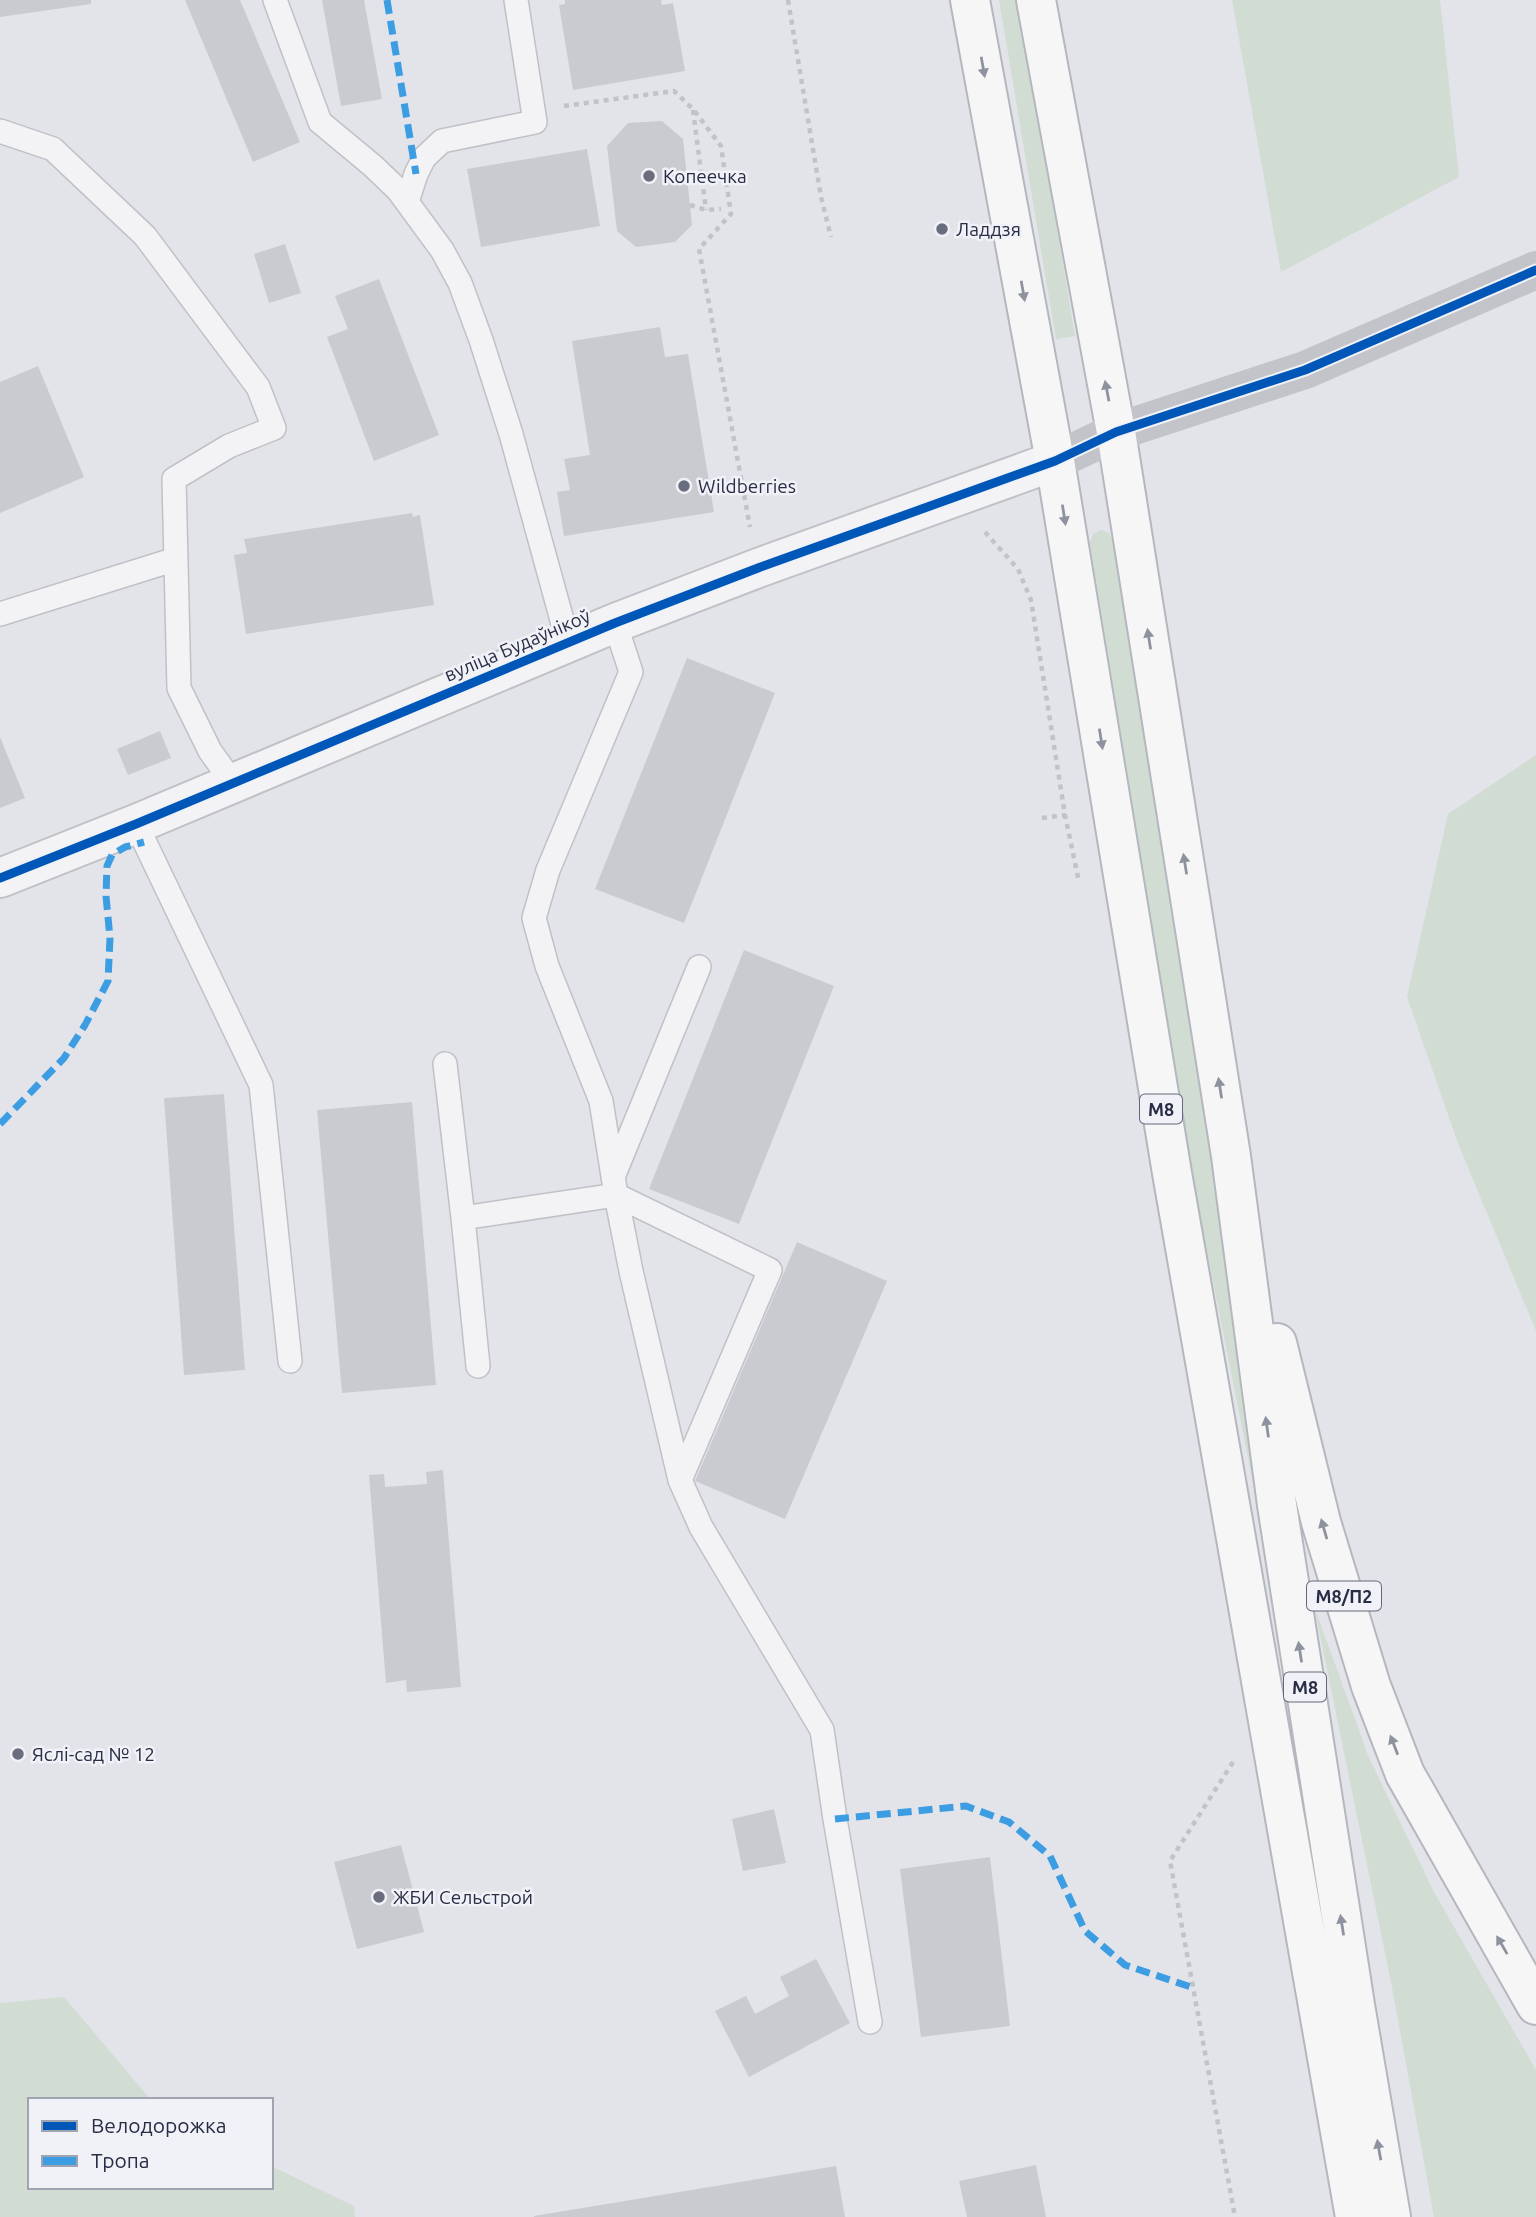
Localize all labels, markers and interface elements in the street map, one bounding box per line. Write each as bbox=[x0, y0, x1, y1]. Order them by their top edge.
one-way arrow bbox=[977, 56, 988, 78]
place label: Копеечка bbox=[663, 165, 747, 187]
marker: Копеечка bbox=[641, 168, 657, 184]
place label: Ладдзя bbox=[956, 218, 1021, 240]
marker: Ладдзя bbox=[934, 221, 950, 237]
one-way arrow bbox=[1018, 280, 1029, 302]
one-way arrow bbox=[1102, 380, 1113, 402]
place label: Wildberries bbox=[698, 475, 796, 497]
marker: Wildberries bbox=[676, 478, 692, 494]
one-way arrow bbox=[1059, 504, 1070, 526]
street label: вуліца Будаўнікоў bbox=[441, 604, 593, 686]
one-way arrow bbox=[1143, 628, 1154, 650]
one-way arrow bbox=[1096, 728, 1107, 750]
one-way arrow bbox=[1179, 853, 1190, 875]
one-way arrow bbox=[1214, 1077, 1225, 1099]
road number: М8 bbox=[1140, 1094, 1182, 1124]
one-way arrow bbox=[1261, 1416, 1272, 1438]
one-way arrow bbox=[1318, 1519, 1328, 1540]
road number: М8/П2 bbox=[1307, 1582, 1381, 1610]
one-way arrow bbox=[1294, 1641, 1305, 1663]
road number: М8 bbox=[1284, 1672, 1326, 1702]
one-way arrow bbox=[1389, 1735, 1400, 1756]
place label: Яслі-сад № 12 bbox=[32, 1743, 155, 1765]
marker: Яслі-сад № 12 bbox=[10, 1746, 26, 1762]
place label: ЖБИ Сельстрой bbox=[393, 1886, 533, 1908]
marker: ЖБИ Сельстрой bbox=[371, 1889, 387, 1905]
one-way arrow bbox=[1336, 1914, 1347, 1936]
one-way arrow bbox=[1496, 1936, 1508, 1955]
legend bbox=[28, 2098, 273, 2189]
text: Велодорожка bbox=[91, 2113, 227, 2137]
one-way arrow bbox=[1373, 2139, 1384, 2161]
text: Тропа bbox=[91, 2148, 150, 2172]

